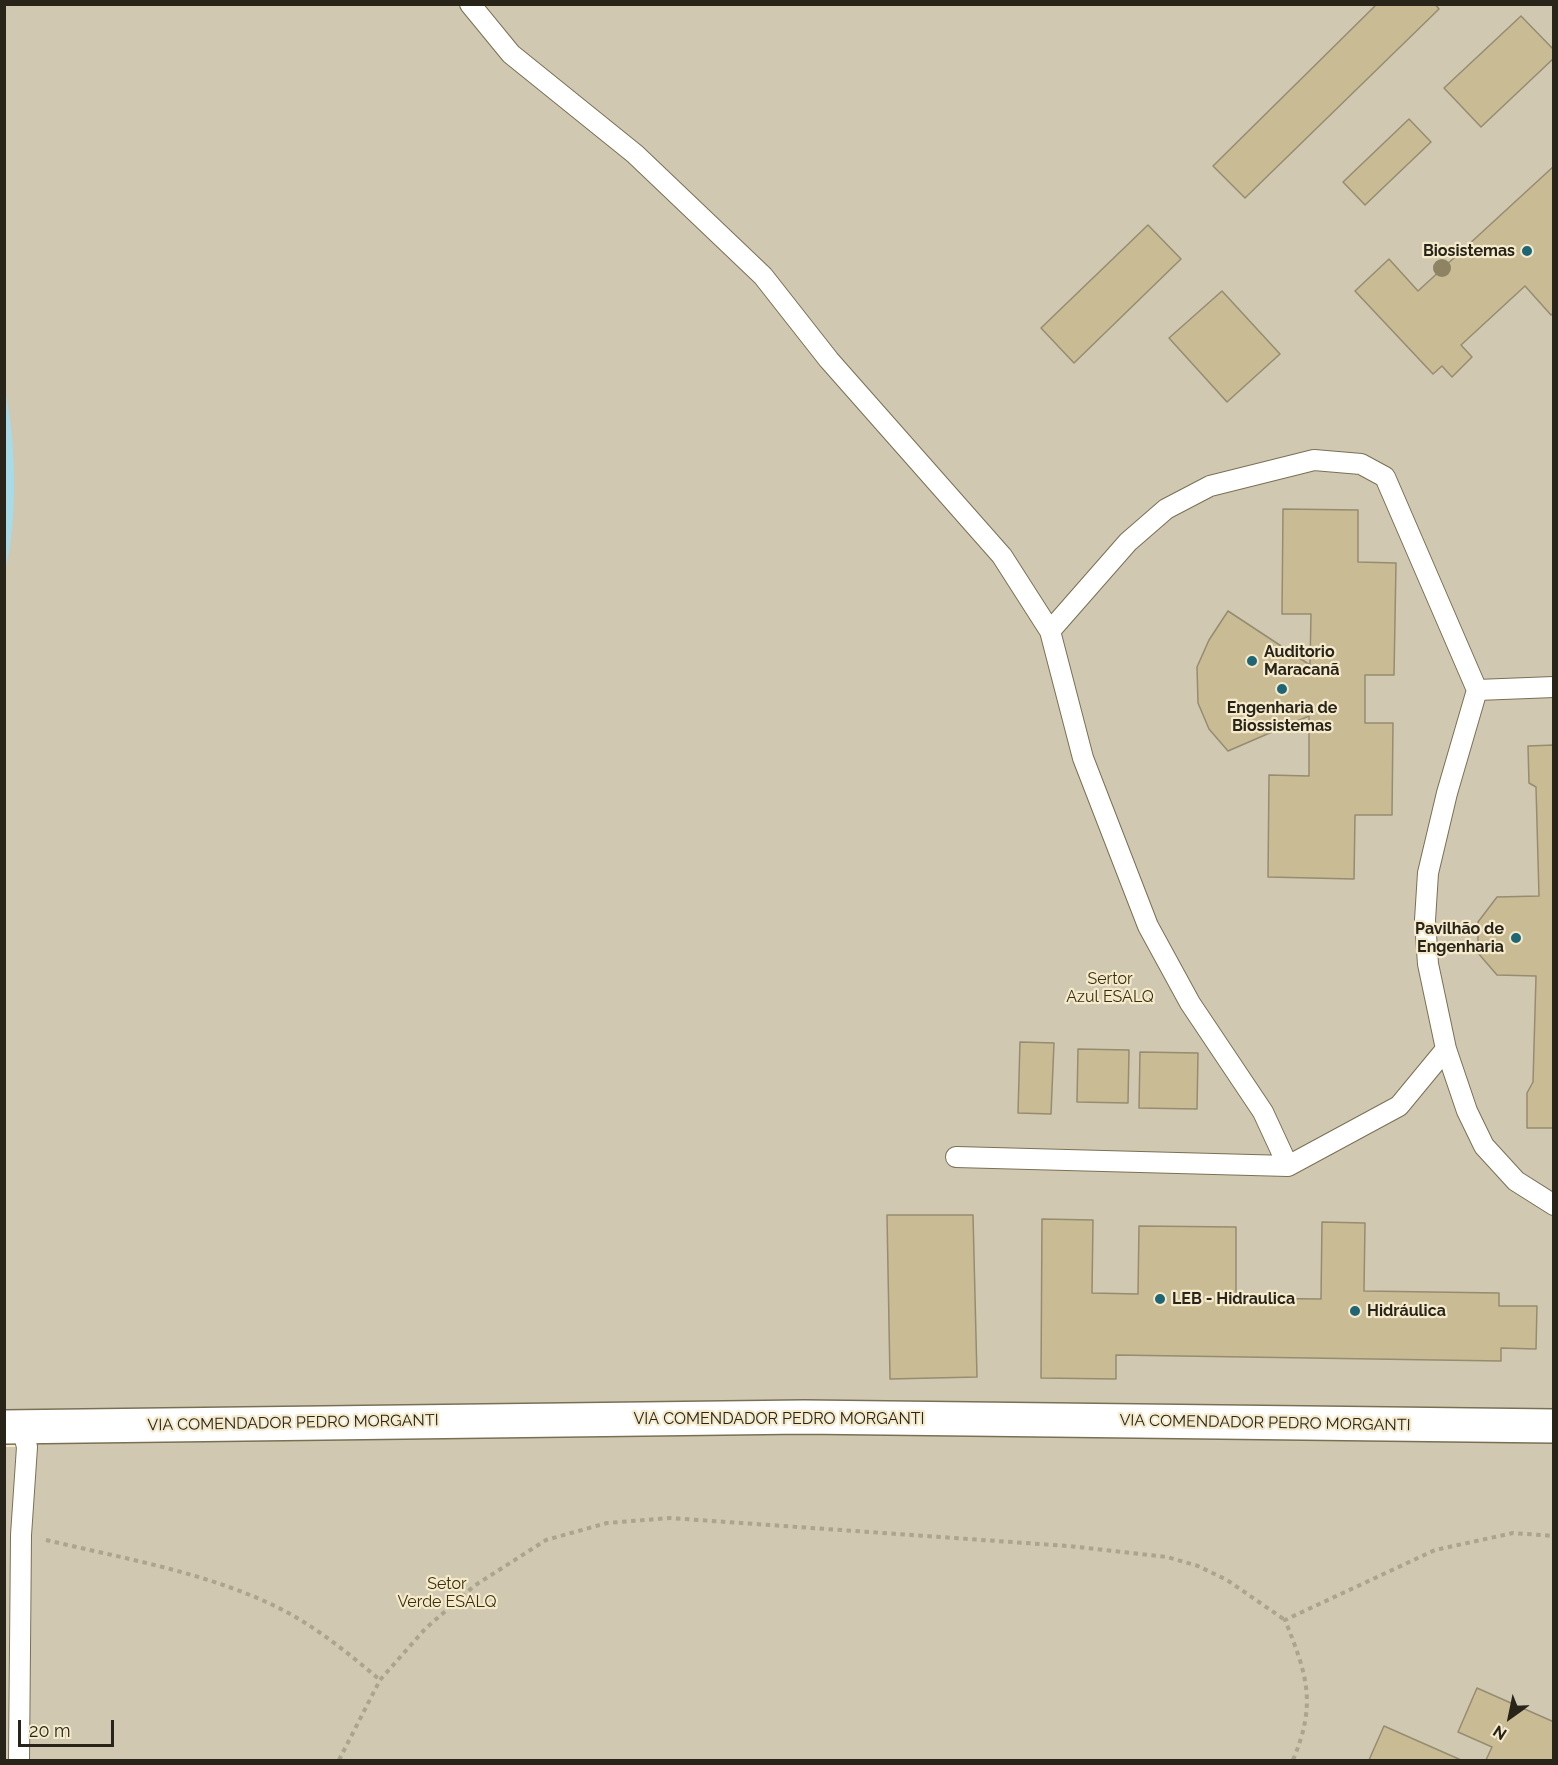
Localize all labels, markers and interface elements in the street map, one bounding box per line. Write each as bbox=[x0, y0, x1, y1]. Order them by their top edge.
place label: Biosistemas bbox=[1423, 241, 1515, 261]
marker: Biosistemas bbox=[1520, 244, 1534, 258]
place label: Auditorio Maracanã bbox=[1264, 642, 1339, 680]
marker: Auditorio Maracanã bbox=[1245, 654, 1259, 668]
marker: Engenharia de Biossistemas bbox=[1275, 682, 1289, 696]
place label: Engenharia de Biossistemas bbox=[1227, 698, 1337, 736]
place label: Pavilhão de Engenharia bbox=[1415, 919, 1504, 957]
marker: Pavilhão de Engenharia bbox=[1509, 931, 1523, 945]
park label: Sertor Azul ESALQ bbox=[1066, 969, 1154, 1007]
place label: LEB - Hidraulica bbox=[1172, 1289, 1295, 1309]
marker: LEB - Hidraulica bbox=[1153, 1292, 1167, 1306]
place label: Hidráulica bbox=[1367, 1301, 1446, 1321]
marker: Hidráulica bbox=[1348, 1304, 1362, 1318]
street label: VIA COMENDADOR PEDRO MORGANTI bbox=[633, 1409, 925, 1429]
street label: VIA COMENDADOR PEDRO MORGANTI bbox=[147, 1411, 439, 1435]
street label: VIA COMENDADOR PEDRO MORGANTI bbox=[1119, 1411, 1411, 1435]
park label: Setor Verde ESALQ bbox=[398, 1574, 496, 1612]
north arrow bbox=[1480, 1687, 1540, 1747]
scale bar bbox=[21, 1708, 117, 1746]
text: 20 m bbox=[29, 1720, 71, 1741]
text: N bbox=[1490, 1721, 1510, 1744]

